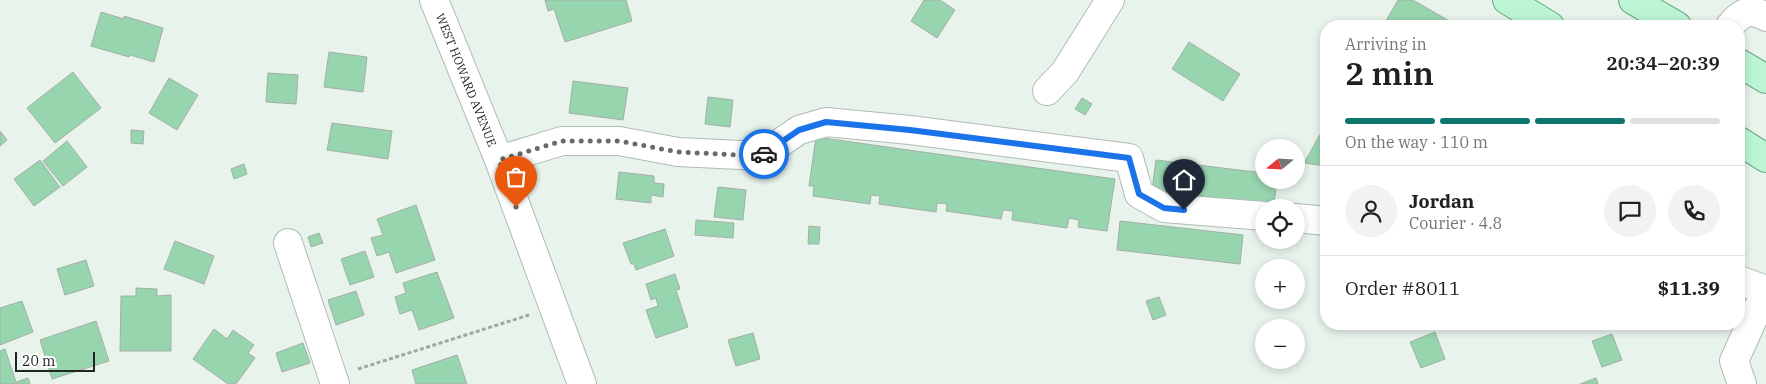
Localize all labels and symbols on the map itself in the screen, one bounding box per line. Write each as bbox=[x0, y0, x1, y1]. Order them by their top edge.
street label: WEST HOWARD AVENUE bbox=[433, 11, 500, 149]
courier bbox=[739, 129, 789, 179]
north arrow bbox=[1255, 139, 1305, 189]
pin bbox=[495, 156, 537, 207]
pin bbox=[1163, 159, 1205, 210]
scale bar bbox=[15, 349, 95, 372]

